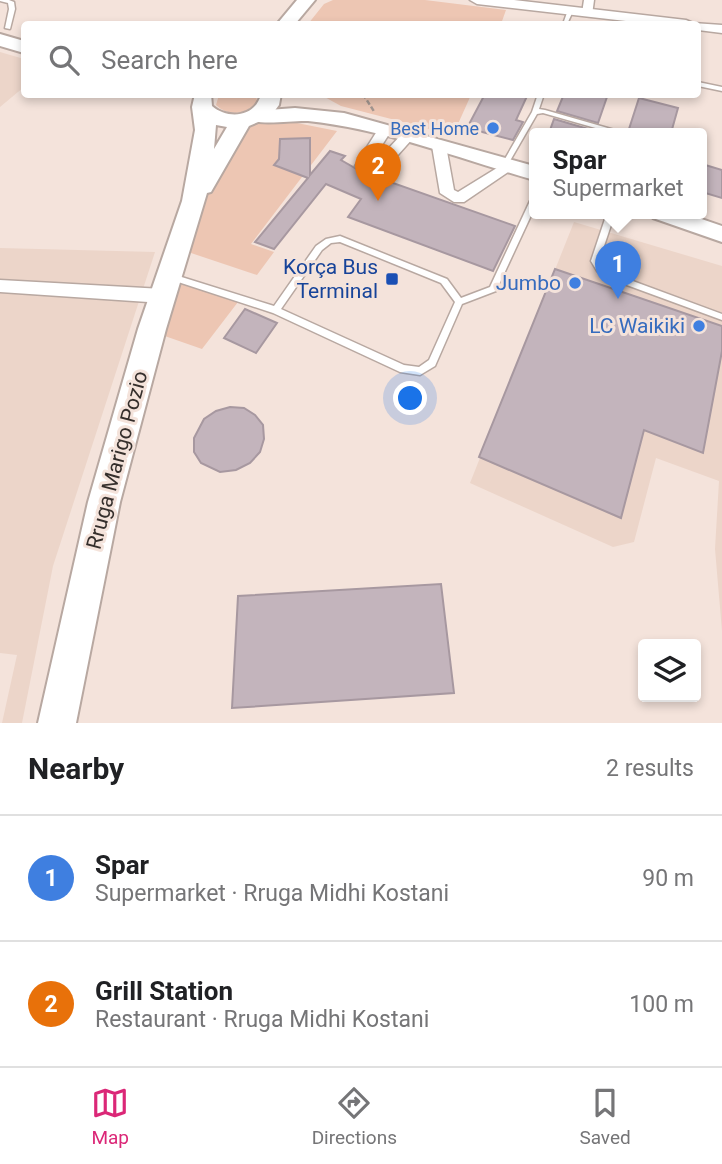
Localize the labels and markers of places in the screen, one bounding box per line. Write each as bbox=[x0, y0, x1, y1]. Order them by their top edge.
place label: Best Home bbox=[390, 118, 479, 139]
marker: Best Home bbox=[485, 120, 501, 136]
pin: 2 bbox=[355, 143, 401, 201]
pin: 1 bbox=[595, 241, 641, 299]
place label: Korça Bus Terminal bbox=[283, 255, 378, 303]
marker: Korça Bus Terminal bbox=[384, 271, 400, 287]
place label: Jumbo bbox=[496, 271, 561, 295]
marker: Jumbo bbox=[567, 275, 583, 291]
place label: LC Waikiki bbox=[589, 314, 685, 338]
marker: LC Waikiki bbox=[691, 318, 707, 334]

